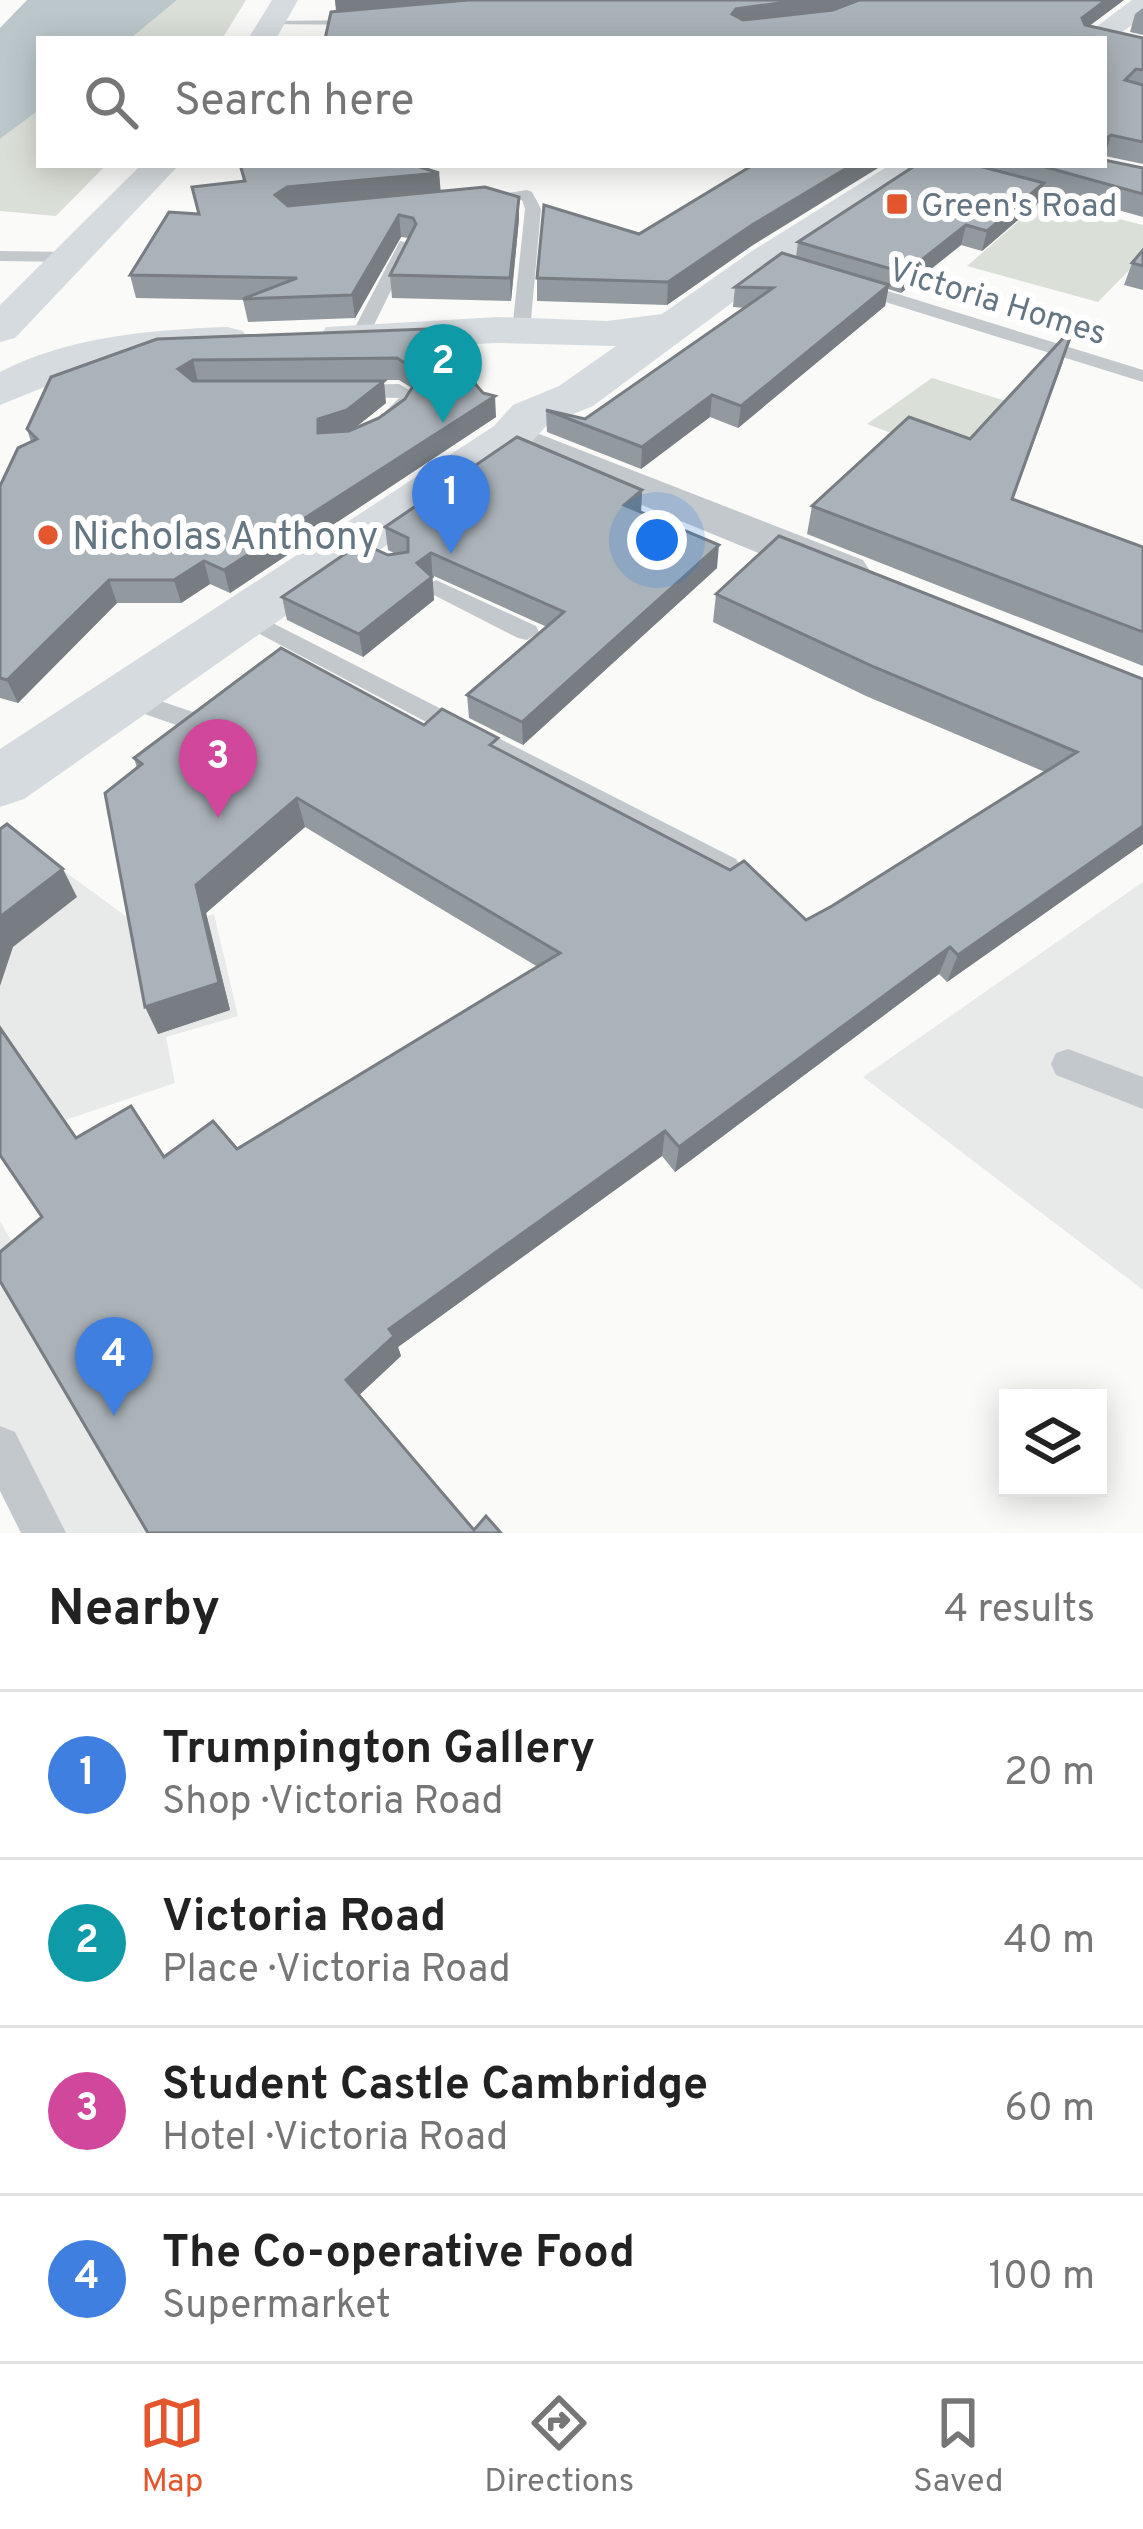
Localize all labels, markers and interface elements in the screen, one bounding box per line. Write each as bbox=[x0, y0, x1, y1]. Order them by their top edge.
search box bbox=[36, 36, 1107, 168]
icon: search bbox=[78, 69, 144, 135]
text: Search here bbox=[174, 74, 414, 131]
place label: Green's Road bbox=[921, 187, 1117, 229]
marker: Green's Road bbox=[884, 191, 910, 217]
street label: Victoria Homes bbox=[883, 251, 1111, 357]
pin: 2 bbox=[404, 324, 482, 423]
pin: 1 bbox=[412, 455, 490, 554]
your location bbox=[627, 510, 687, 570]
place label: Nicholas Anthony bbox=[72, 515, 378, 564]
marker: Nicholas Anthony bbox=[35, 522, 61, 548]
pin: 3 bbox=[179, 719, 257, 818]
pin: 4 bbox=[75, 1317, 153, 1416]
map controls bbox=[999, 1389, 1107, 1497]
button: layers bbox=[999, 1389, 1107, 1497]
text: Nearby bbox=[48, 1579, 220, 1644]
text: 4 results bbox=[944, 1587, 1095, 1636]
text: Trumpington Gallery bbox=[162, 1722, 595, 1779]
text: 1 bbox=[79, 1750, 95, 1799]
text: 20 m bbox=[1004, 1750, 1095, 1799]
text: Shop · Victoria Road bbox=[162, 1779, 503, 1828]
text: Victoria Road bbox=[162, 1890, 446, 1947]
text: 2 bbox=[75, 1918, 99, 1967]
text: 40 m bbox=[1004, 1918, 1095, 1967]
text: Place · Victoria Road bbox=[162, 1947, 511, 1996]
text: Student Castle Cambridge bbox=[162, 2058, 708, 2115]
text: 3 bbox=[75, 2086, 99, 2135]
text: 60 m bbox=[1004, 2086, 1095, 2135]
text: Hotel · Victoria Road bbox=[162, 2115, 508, 2164]
text: The Co-operative Food bbox=[162, 2226, 635, 2283]
text: 4 bbox=[74, 2254, 100, 2303]
text: 100 m bbox=[988, 2254, 1095, 2303]
text: Supermarket bbox=[162, 2283, 391, 2332]
tab: Map bbox=[139, 2390, 205, 2504]
tab: Directions bbox=[484, 2390, 634, 2504]
tab: Saved bbox=[913, 2390, 1004, 2504]

